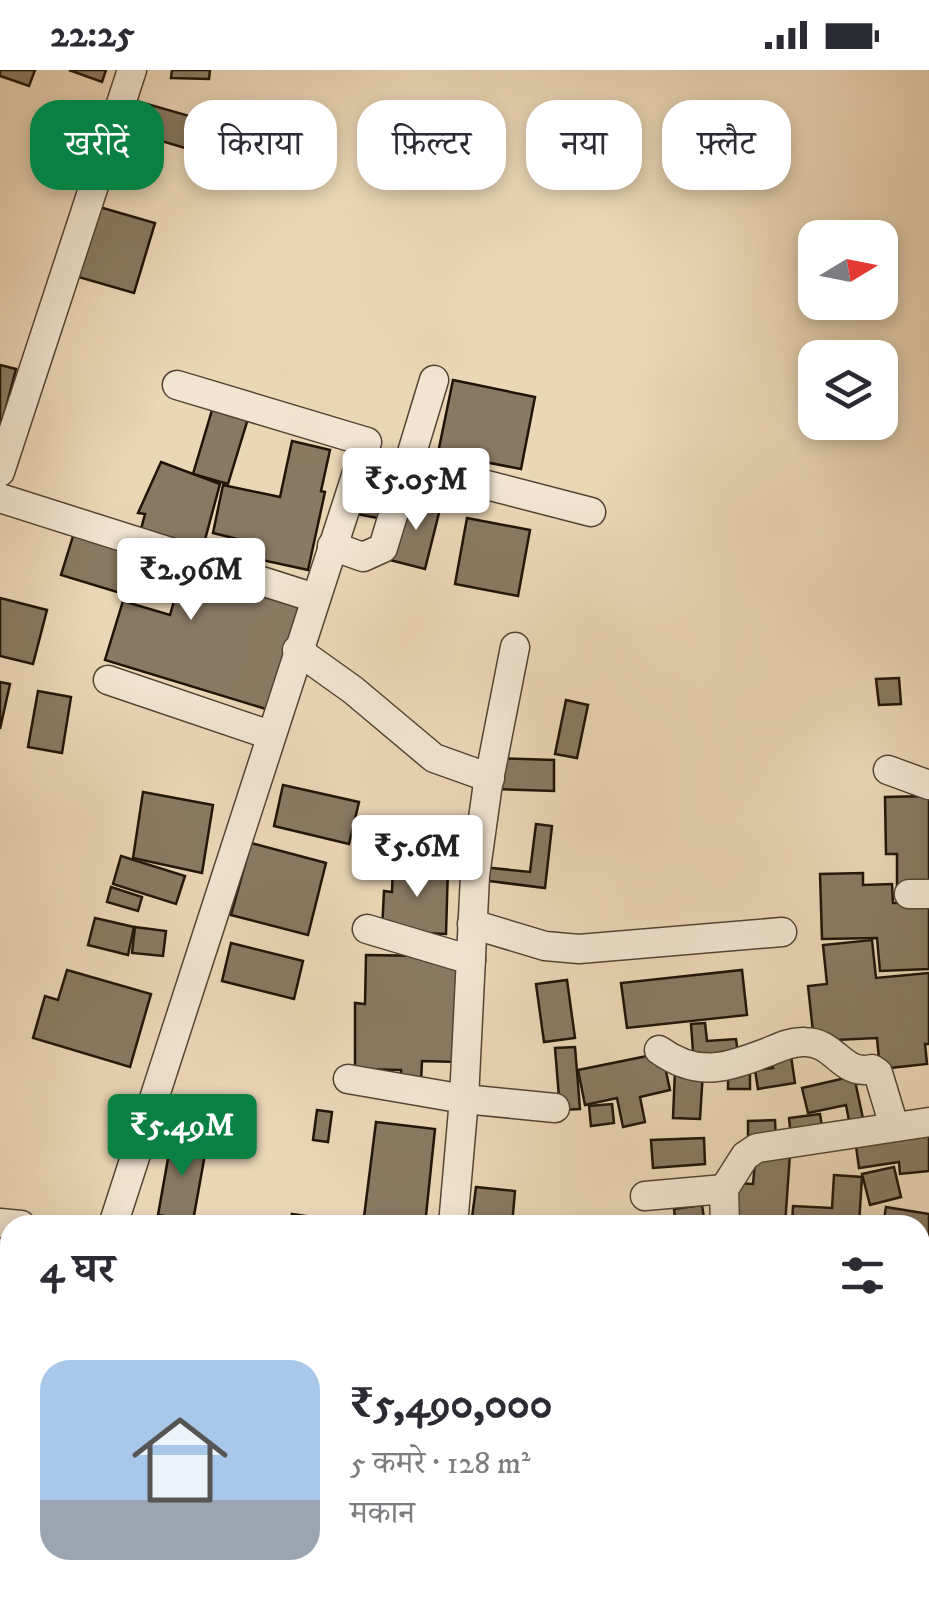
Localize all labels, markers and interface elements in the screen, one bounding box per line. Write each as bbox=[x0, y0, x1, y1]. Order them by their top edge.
text: 22:25 bbox=[50, 11, 135, 59]
chip: खरीदें bbox=[30, 100, 164, 190]
chip: किराया bbox=[184, 100, 337, 190]
chip: फ़िल्टर bbox=[357, 100, 506, 190]
chip: नया bbox=[526, 100, 642, 190]
chip: फ़्लैट bbox=[662, 100, 791, 190]
north arrow bbox=[798, 220, 898, 320]
map controls bbox=[798, 220, 898, 440]
button: layers bbox=[798, 340, 898, 440]
pin: ₹5.05M bbox=[335, 448, 497, 533]
text: ₹5.05M bbox=[365, 460, 467, 500]
pin: ₹2.96M bbox=[110, 538, 272, 623]
text: ₹2.96M bbox=[139, 550, 243, 590]
pin: ₹5.6M bbox=[347, 815, 487, 900]
text: ₹5.6M bbox=[374, 827, 460, 867]
pin: ₹5.49M bbox=[101, 1094, 263, 1179]
text: ₹5.49M bbox=[130, 1106, 234, 1146]
text: 4 घर bbox=[40, 1244, 115, 1296]
icon: filters bbox=[835, 1248, 890, 1303]
text: ₹5,490,000 bbox=[350, 1379, 552, 1431]
icon: home bbox=[120, 1400, 240, 1520]
text: 5 कमरे · 128 m² bbox=[350, 1444, 530, 1484]
text: मकान bbox=[350, 1494, 415, 1534]

